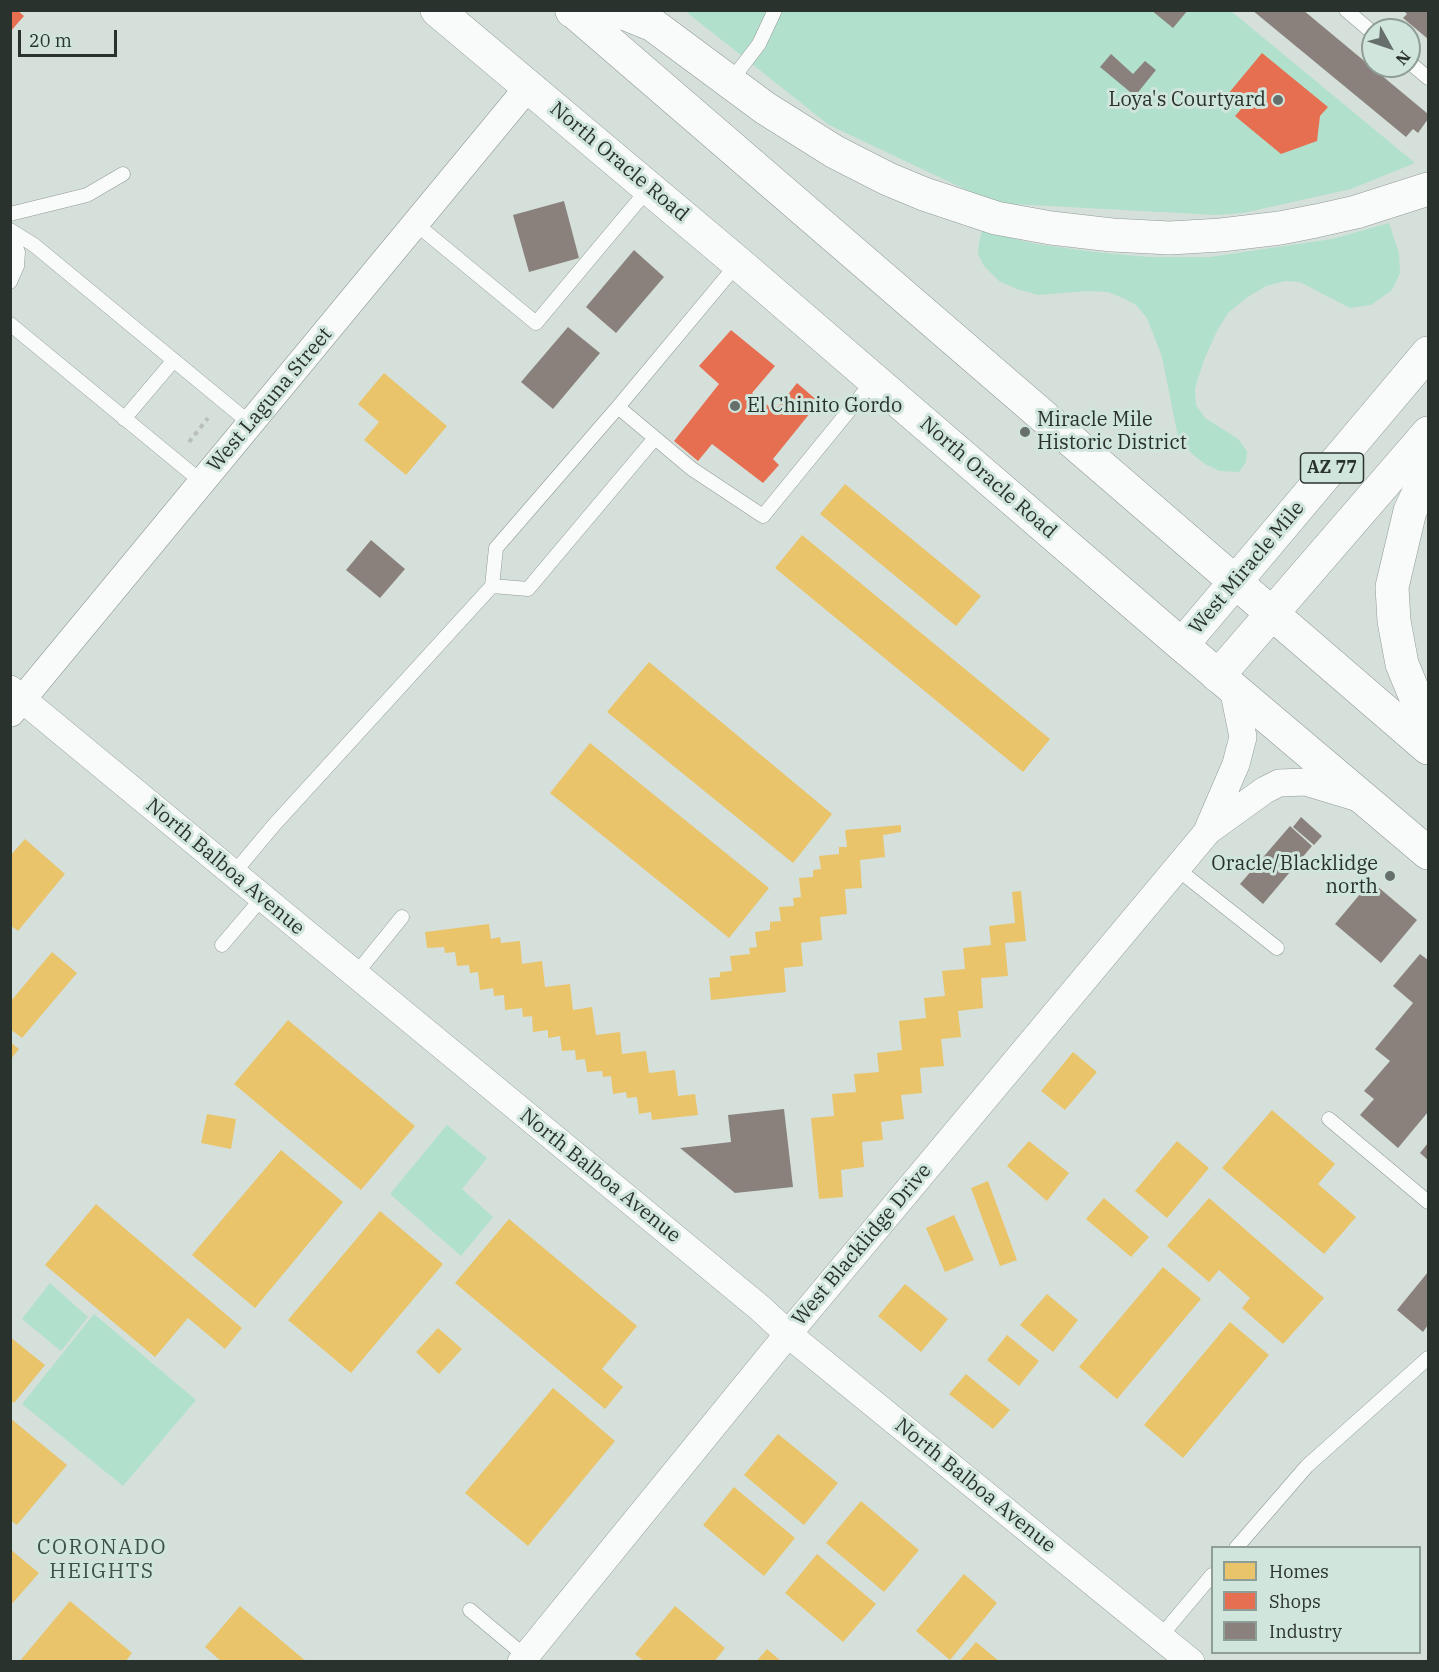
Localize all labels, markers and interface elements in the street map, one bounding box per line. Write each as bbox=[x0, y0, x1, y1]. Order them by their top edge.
scale bar bbox=[21, 18, 120, 56]
north arrow bbox=[1361, 18, 1421, 78]
text: 20 m bbox=[29, 29, 72, 52]
text: N bbox=[1392, 47, 1415, 70]
place label: Loya's Courtyard bbox=[1109, 88, 1266, 112]
marker: Loya's Courtyard bbox=[1271, 93, 1285, 107]
street label: North Oracle Road bbox=[545, 97, 693, 227]
street label: West Laguna Street bbox=[203, 323, 337, 477]
place label: El Chinito Gordo bbox=[747, 394, 902, 418]
marker: El Chinito Gordo bbox=[728, 399, 742, 413]
place label: Miracle Mile Historic District bbox=[1037, 408, 1187, 455]
street label: North Oracle Road bbox=[915, 412, 1061, 544]
marker: Miracle Mile Historic District bbox=[1018, 425, 1032, 439]
road number: AZ 77 bbox=[1300, 453, 1364, 483]
street label: West Miracle Mile bbox=[1184, 497, 1310, 639]
street label: North Balboa Avenue bbox=[141, 794, 309, 940]
place label: Oracle/Blacklidge north bbox=[1211, 852, 1378, 899]
marker: Oracle/Blacklidge north bbox=[1383, 869, 1397, 883]
street label: North Balboa Avenue bbox=[515, 1104, 685, 1248]
street label: West Blacklidge Drive bbox=[787, 1159, 937, 1331]
street label: North Balboa Avenue bbox=[890, 1414, 1060, 1558]
district label: CORONADO HEIGHTS bbox=[37, 1535, 167, 1585]
legend bbox=[1211, 1546, 1421, 1654]
text: Homes bbox=[1269, 1560, 1329, 1583]
text: Shops bbox=[1269, 1590, 1321, 1613]
text: Industry bbox=[1269, 1620, 1342, 1643]

